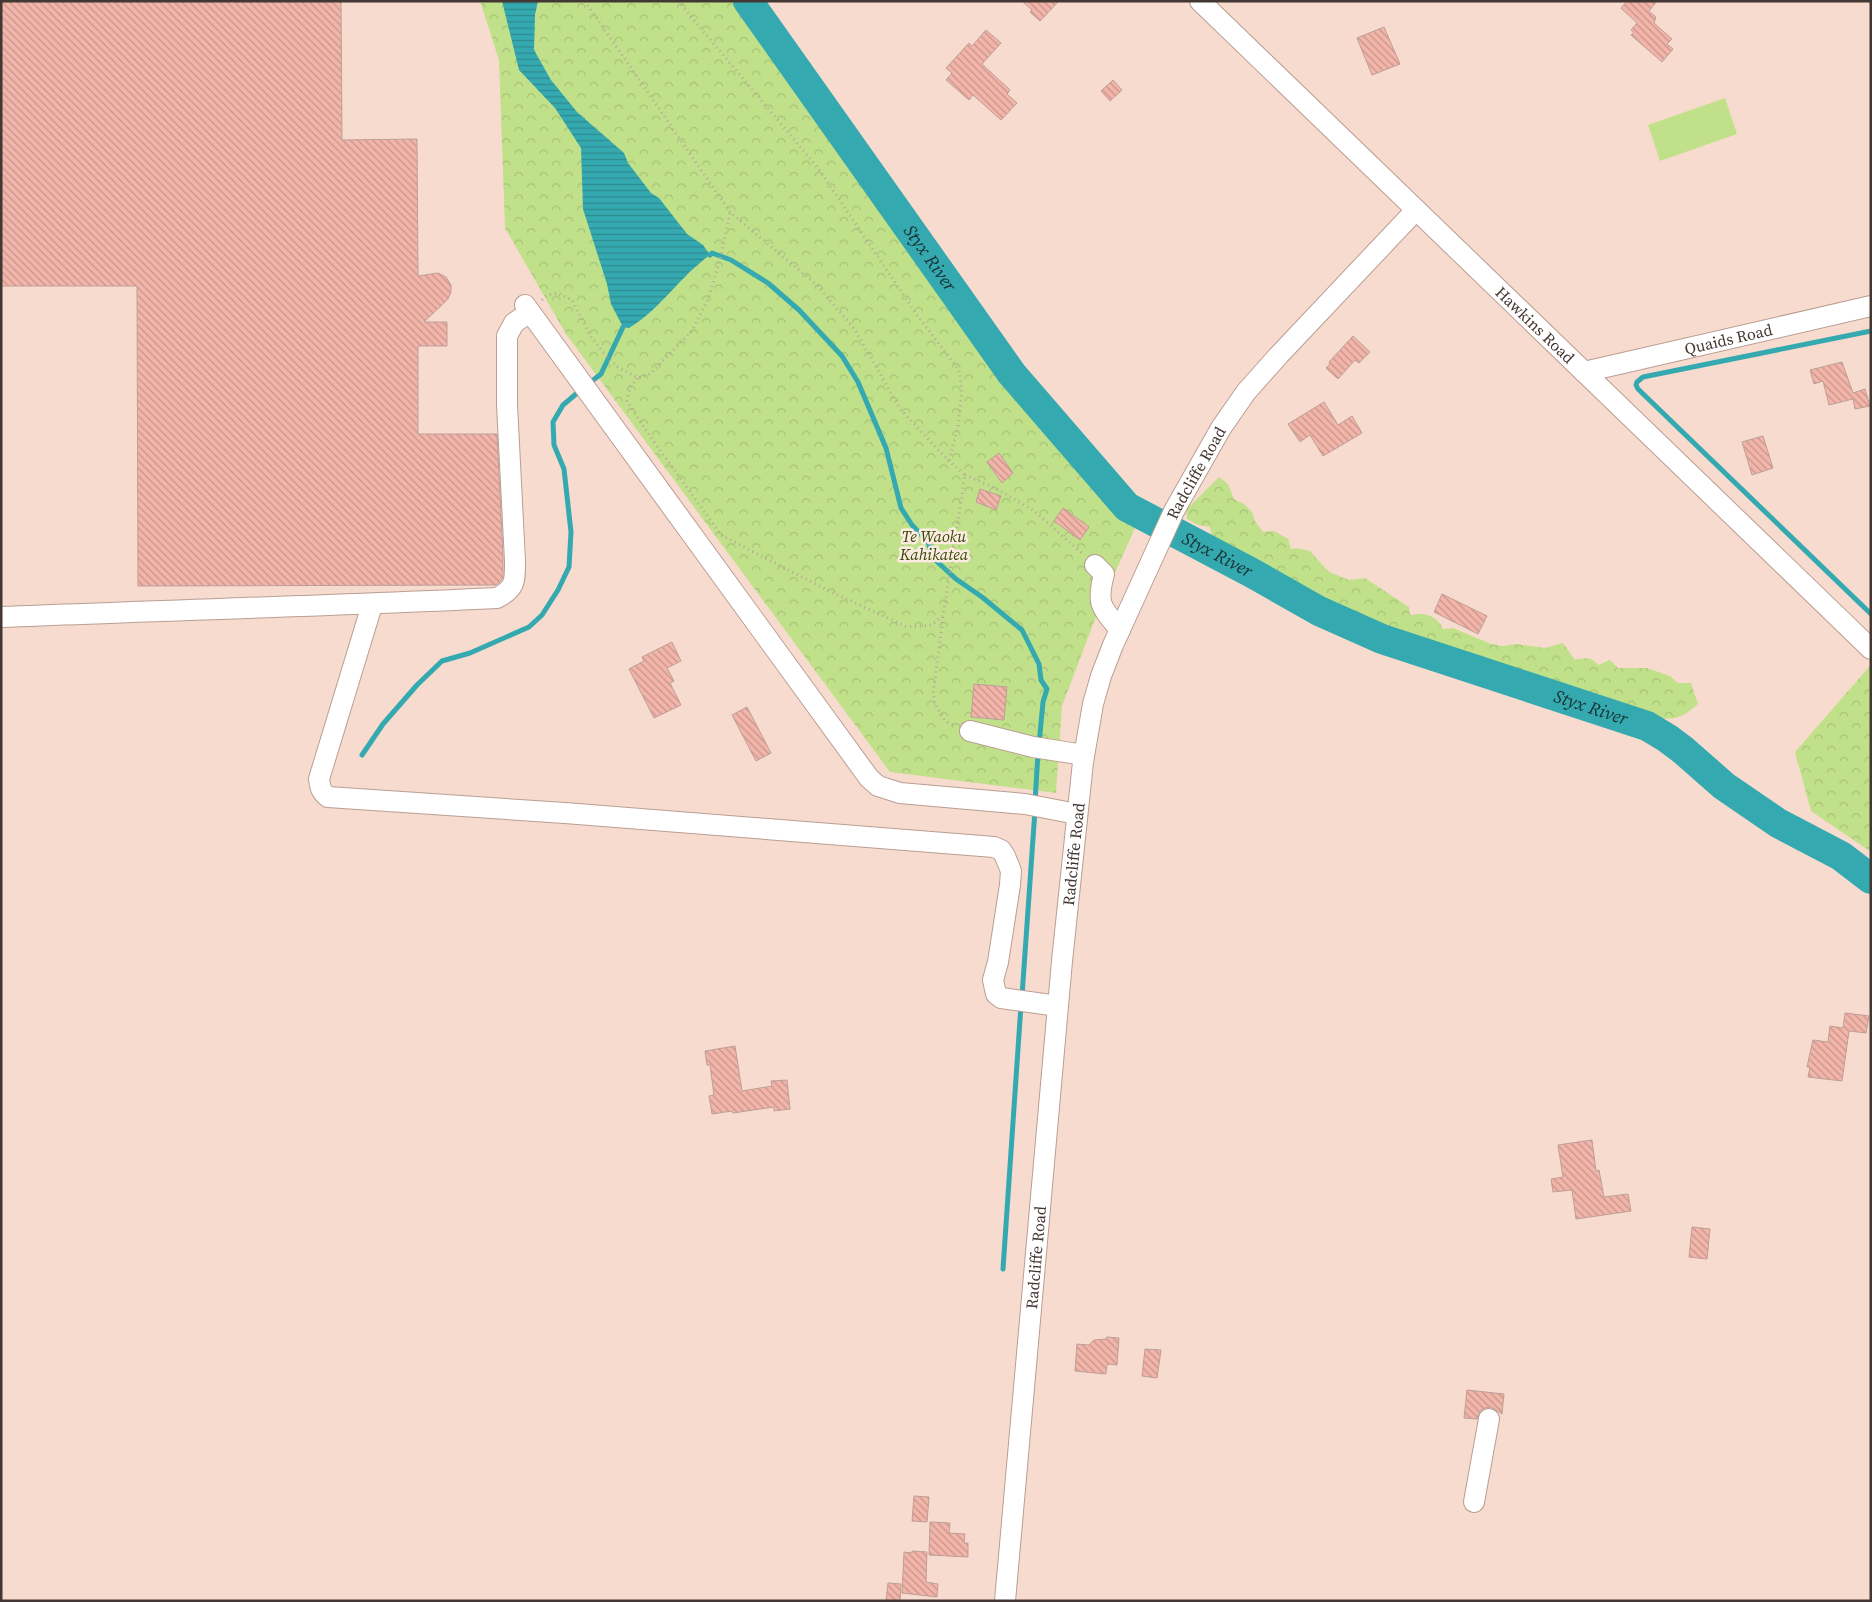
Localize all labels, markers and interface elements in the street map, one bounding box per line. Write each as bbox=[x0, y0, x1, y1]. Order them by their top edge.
water label: Styx River bbox=[898, 219, 963, 297]
street label: Hawkins Road bbox=[1491, 281, 1580, 368]
street label: Quaids Road bbox=[1682, 318, 1774, 360]
street label: Radcliffe Road bbox=[1161, 422, 1231, 523]
park label: Te Waoku Kahikatea bbox=[899, 525, 969, 565]
water label: Styx River bbox=[1178, 525, 1258, 584]
water label: Styx River bbox=[1551, 683, 1632, 731]
street label: Radcliffe Road bbox=[1057, 802, 1090, 907]
street label: Radcliffe Road bbox=[1020, 1205, 1051, 1310]

